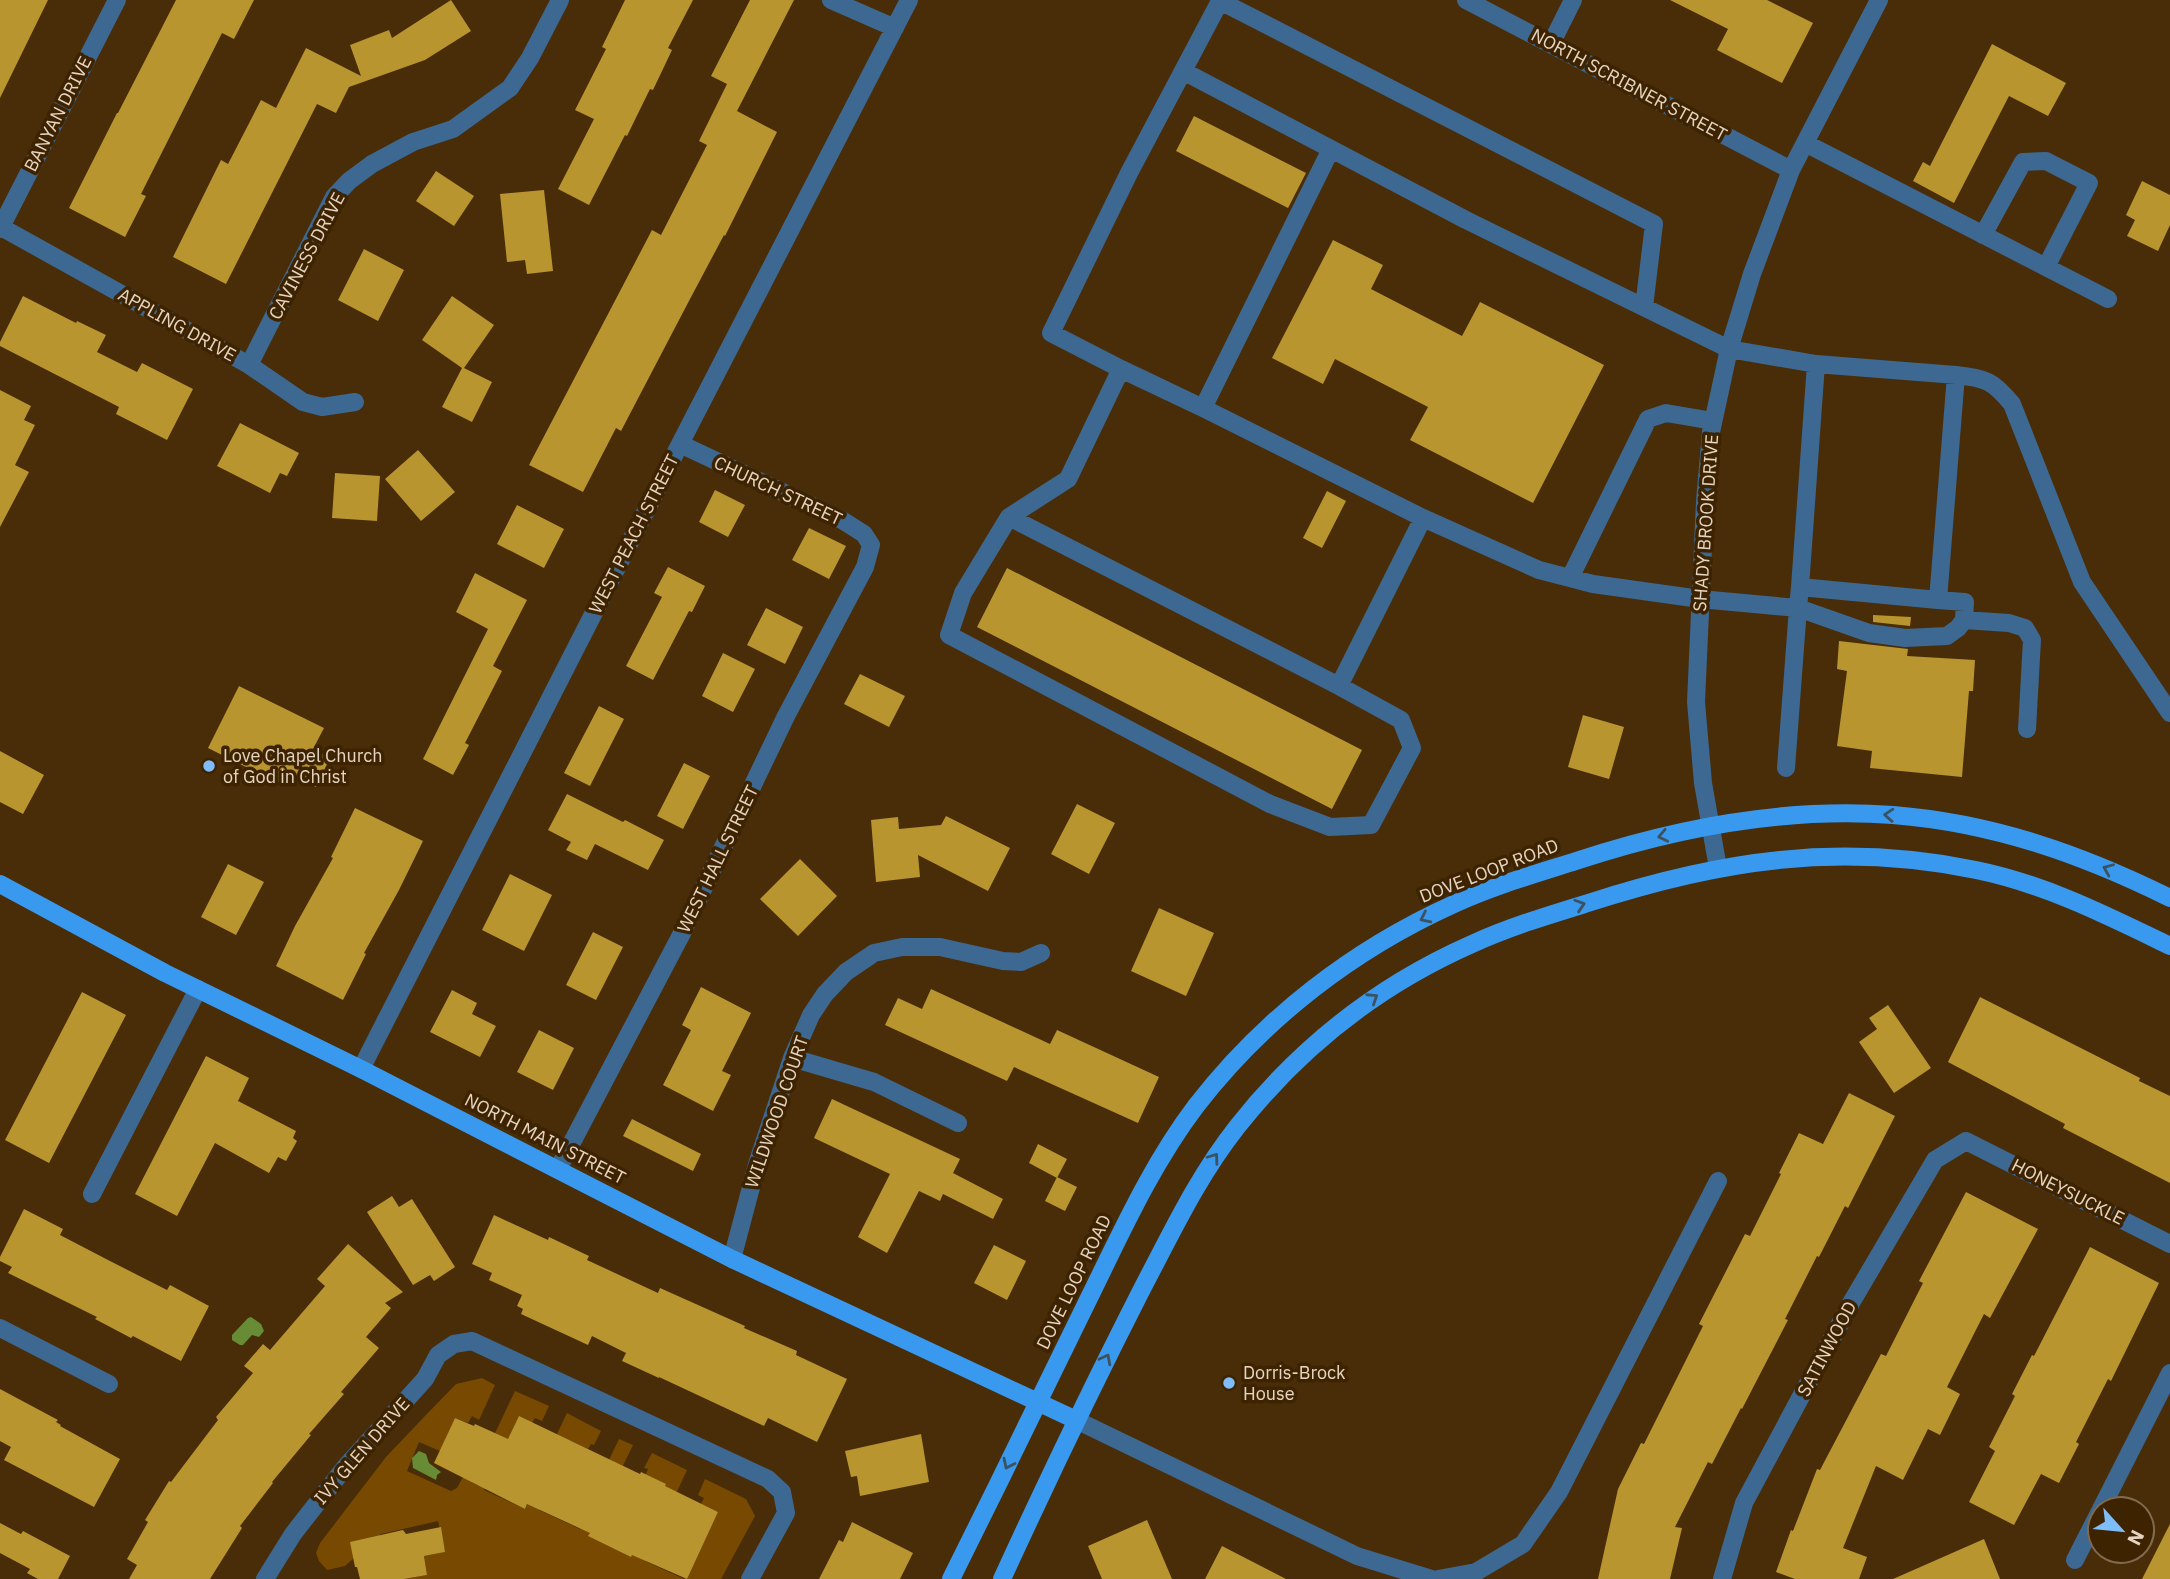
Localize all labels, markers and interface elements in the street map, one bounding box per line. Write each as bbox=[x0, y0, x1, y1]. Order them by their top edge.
street label: NORTH SCRIBNER STREET bbox=[1527, 23, 1731, 146]
street label: BANYAN DRIVE bbox=[19, 52, 96, 175]
street label: CAVINESS DRIVE bbox=[263, 188, 350, 323]
street label: APPLING DRIVE bbox=[114, 283, 240, 366]
street label: SHADY BROOK DRIVE bbox=[1688, 434, 1723, 612]
street label: WEST PEACH STREET bbox=[583, 450, 684, 617]
street label: CHURCH STREET bbox=[710, 451, 846, 530]
place label: Love Chapel Church of God in Christ bbox=[223, 744, 383, 788]
marker: Love Chapel Church of God in Christ bbox=[201, 758, 217, 774]
street label: WEST HALL STREET bbox=[672, 781, 763, 936]
one-way arrow bbox=[1883, 808, 1894, 823]
one-way arrow bbox=[1657, 828, 1669, 842]
street label: DOVE LOOP ROAD bbox=[1416, 833, 1562, 908]
one-way arrow bbox=[2103, 863, 2116, 877]
one-way arrow bbox=[1574, 899, 1586, 914]
one-way arrow bbox=[1420, 909, 1432, 923]
one-way arrow bbox=[1366, 994, 1379, 1007]
street label: WILDWOOD COURT bbox=[740, 1033, 813, 1191]
street label: NORTH MAIN STREET bbox=[461, 1088, 630, 1189]
street label: HONEYSUCKLE bbox=[2008, 1153, 2128, 1230]
one-way arrow bbox=[1205, 1154, 1218, 1166]
street label: DOVE LOOP ROAD bbox=[1031, 1211, 1116, 1353]
street label: SATINWOOD bbox=[1792, 1297, 1861, 1400]
one-way arrow bbox=[1098, 1354, 1112, 1366]
place label: Dorris-Brock House bbox=[1243, 1361, 1346, 1405]
marker: Dorris-Brock House bbox=[1221, 1375, 1237, 1391]
street label: IVY GLEN DRIVE bbox=[309, 1392, 414, 1509]
one-way arrow bbox=[1003, 1457, 1017, 1469]
north arrow bbox=[2086, 1495, 2156, 1565]
text: N bbox=[2122, 1526, 2150, 1549]

